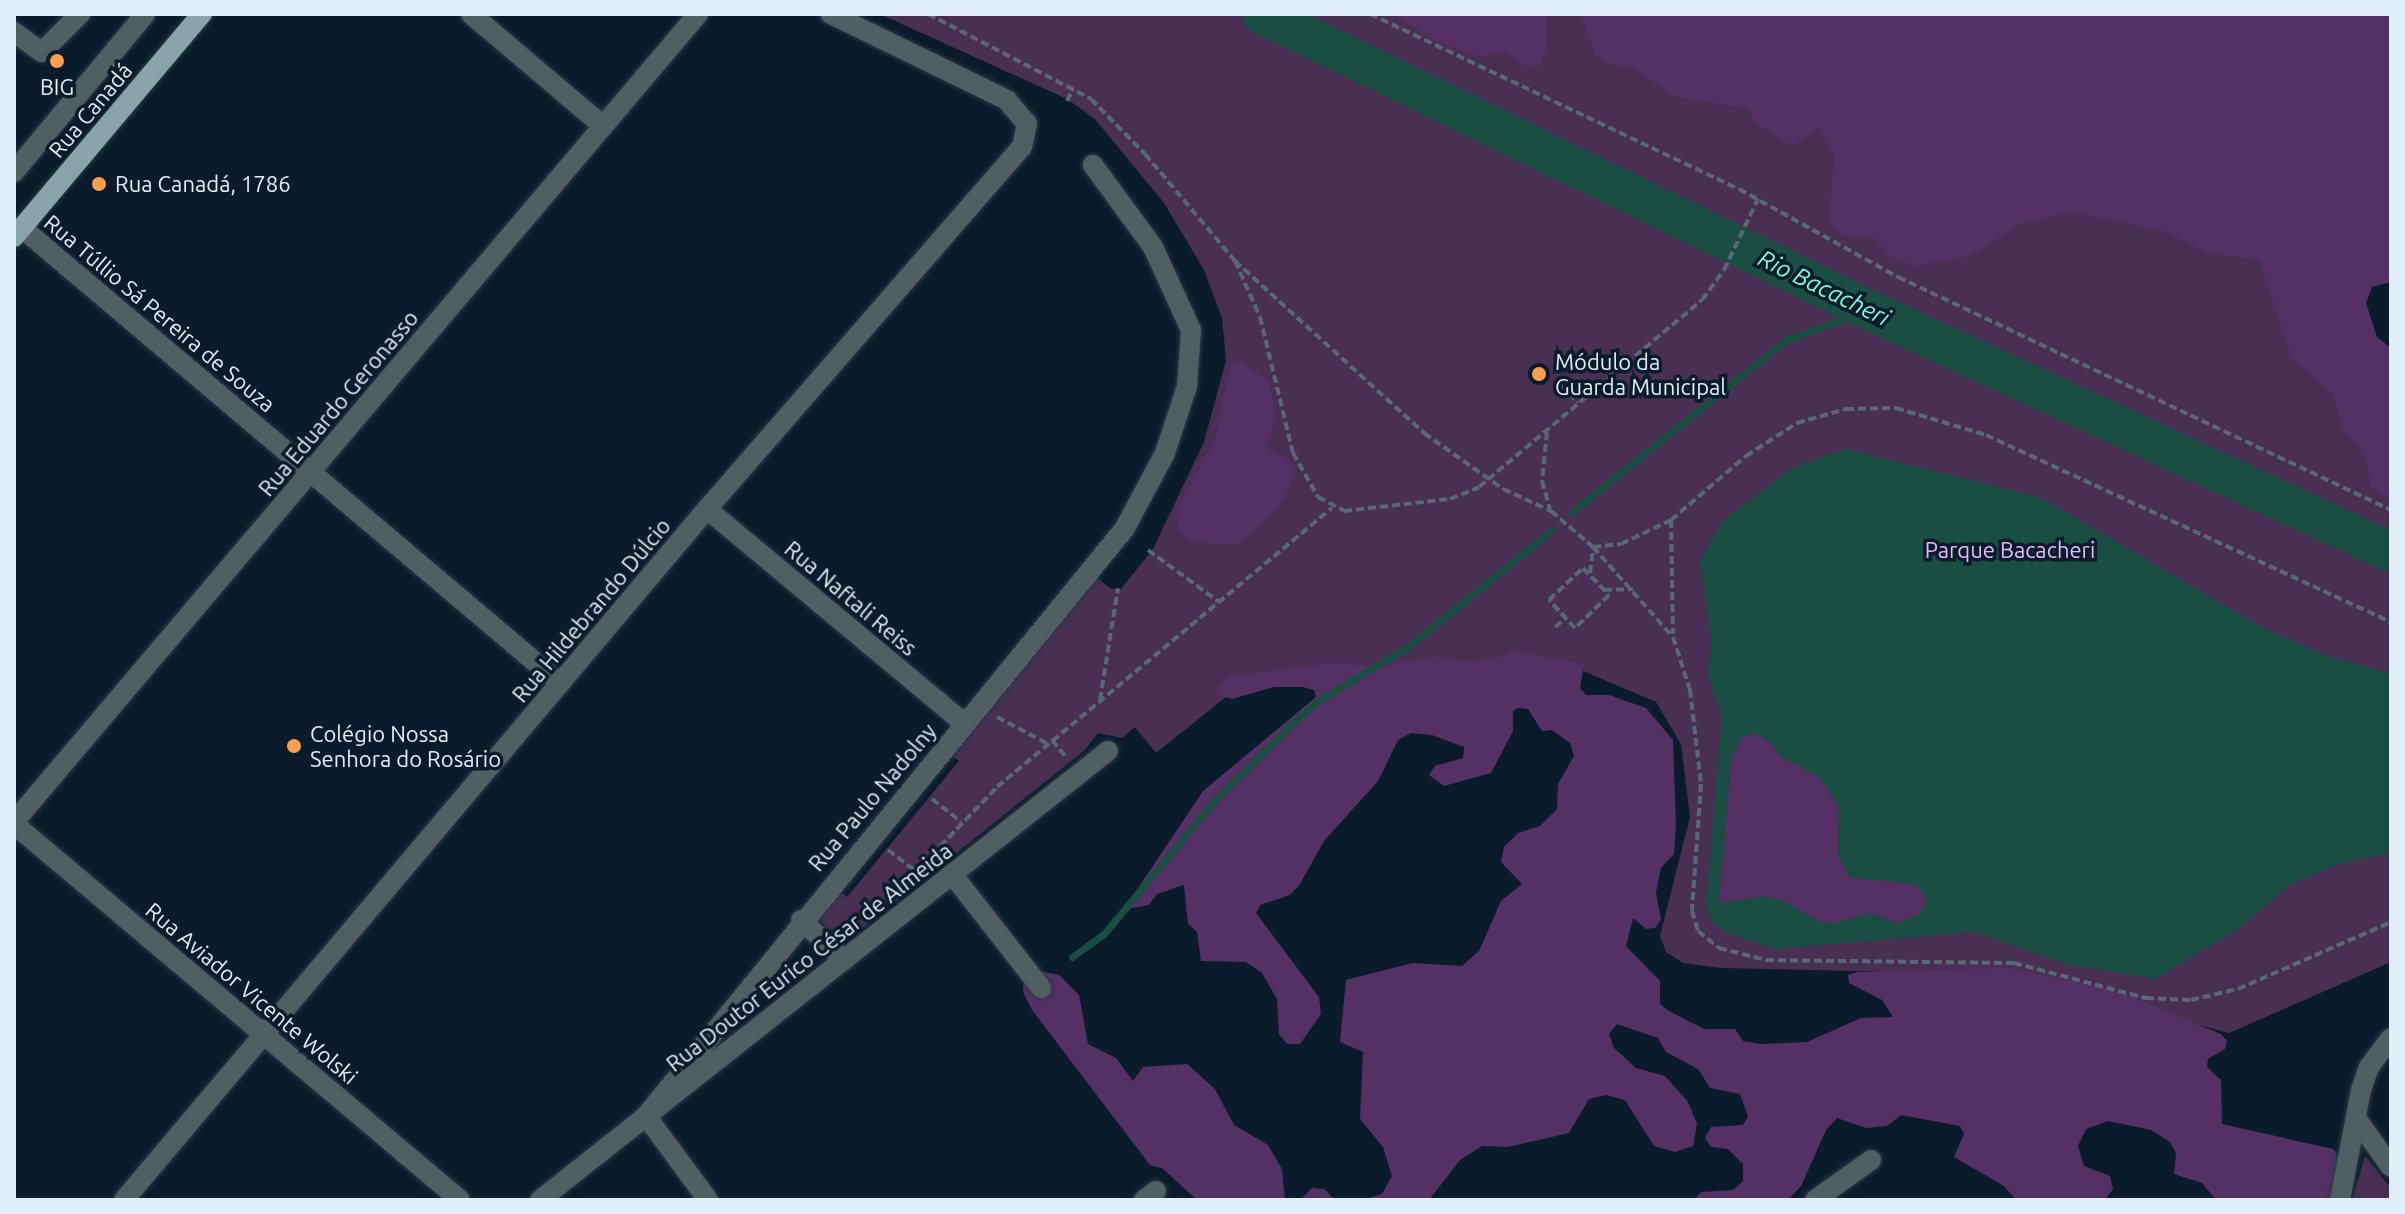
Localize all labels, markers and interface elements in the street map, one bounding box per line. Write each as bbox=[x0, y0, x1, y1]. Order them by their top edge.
marker: BIG bbox=[48, 52, 66, 70]
street label: Rua Canadá bbox=[43, 57, 137, 163]
place label: BIG bbox=[40, 74, 74, 100]
place label: Rua Canadá, 1786 bbox=[115, 171, 291, 197]
marker: Rua Canadá, 1786 bbox=[90, 175, 108, 193]
street label: Rua Túllio Sá Pereira de Souza bbox=[39, 209, 281, 417]
water label: Rio Bacacheri bbox=[1754, 244, 1894, 332]
street label: Rua Eduardo Geronasso bbox=[253, 305, 423, 501]
place label: Módulo da Guarda Municipal bbox=[1555, 348, 1726, 400]
marker: Módulo da Guarda Municipal bbox=[1530, 365, 1548, 383]
street label: Rua Hildebrando Dúlcio bbox=[506, 513, 676, 707]
street label: Rua Naftali Reiss bbox=[780, 535, 922, 661]
park label: Parque Bacacheri bbox=[1925, 537, 2095, 563]
street label: Rua Paulo Nadolny bbox=[803, 718, 941, 876]
place label: Colégio Nossa Senhora do Rosário bbox=[310, 720, 501, 772]
marker: Colégio Nossa Senhora do Rosário bbox=[285, 737, 303, 755]
street label: Rua Doutor Eurico César de Almeida bbox=[661, 837, 957, 1077]
street label: Rua Aviador Vicente Wolski bbox=[141, 897, 363, 1089]

